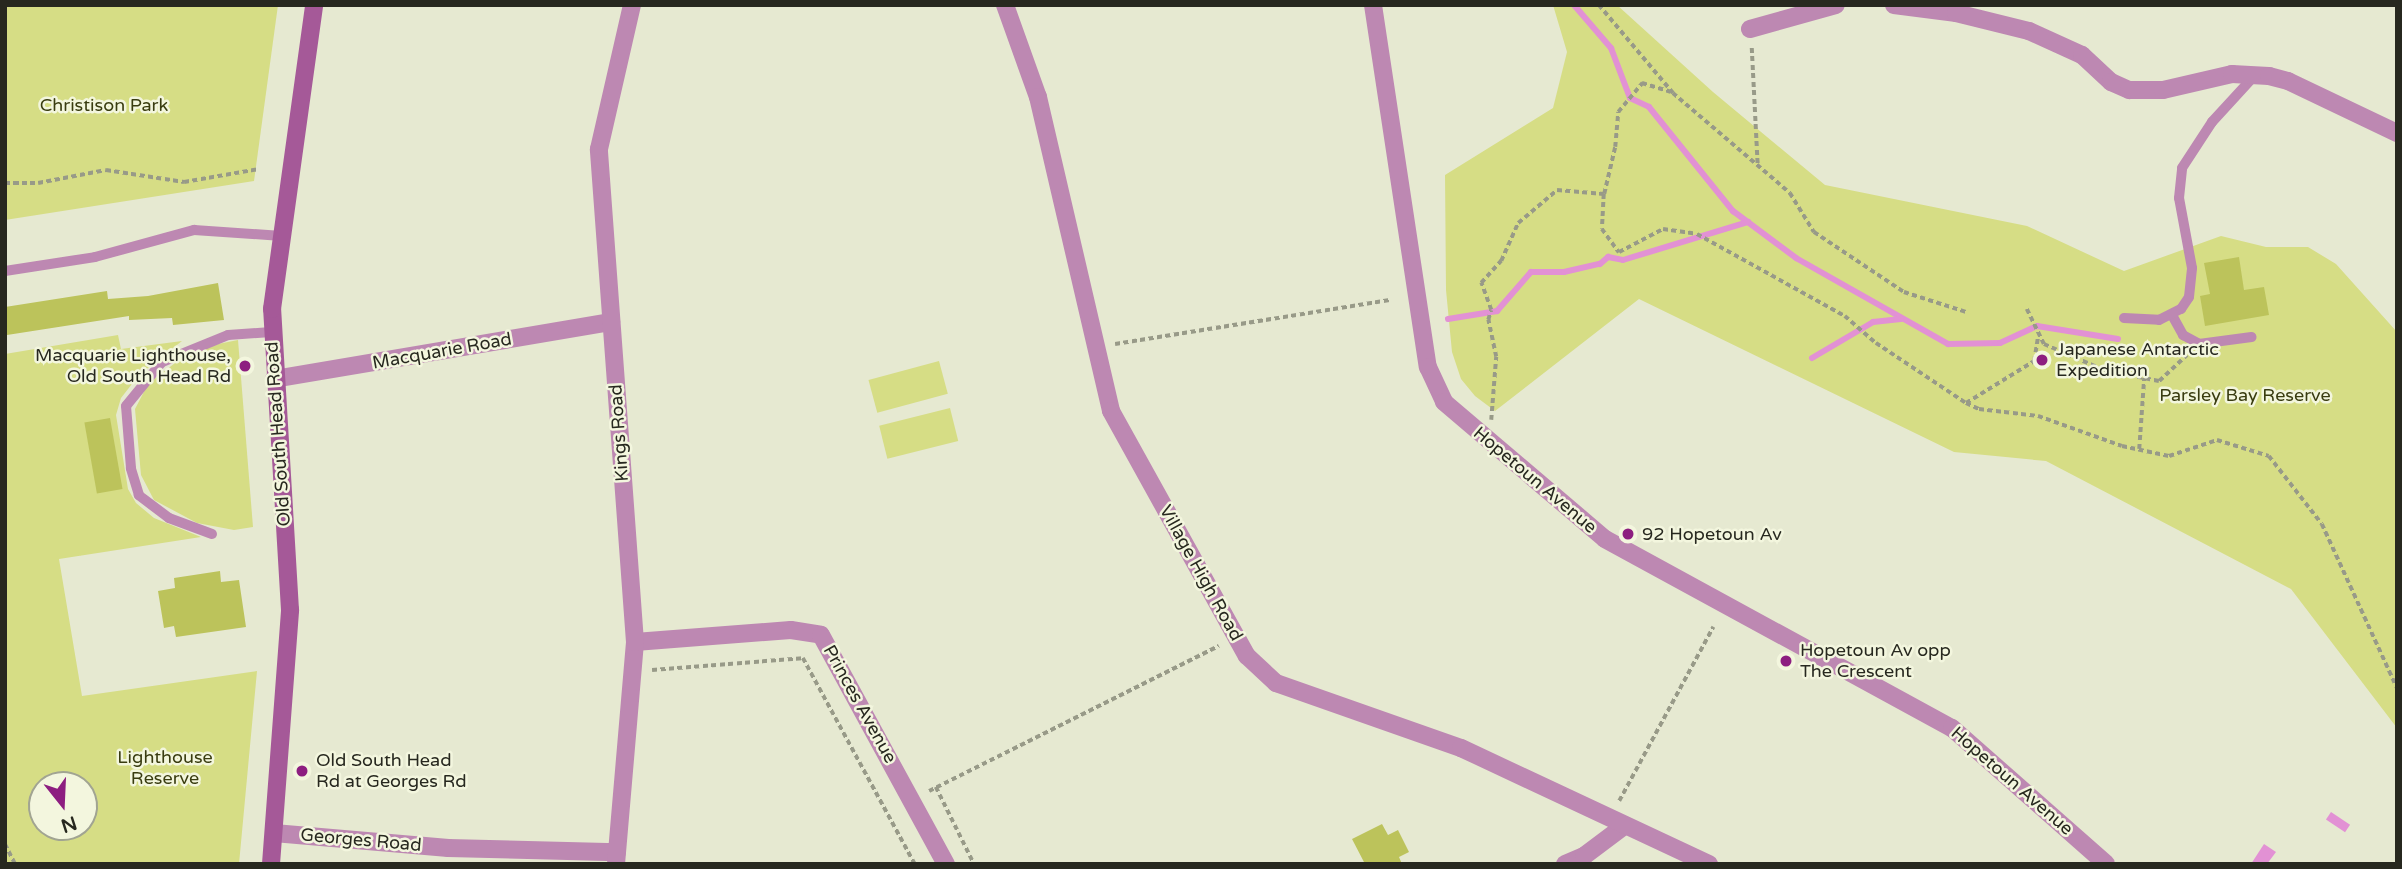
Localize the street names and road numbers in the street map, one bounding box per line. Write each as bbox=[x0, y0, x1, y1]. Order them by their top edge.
street label: Macquarie Road bbox=[371, 328, 513, 374]
street label: Old South Head Road bbox=[261, 341, 295, 527]
street label: Kings Road bbox=[605, 384, 633, 482]
street label: Hopetoun Avenue bbox=[1469, 422, 1601, 538]
street label: Village High Road bbox=[1155, 501, 1247, 645]
street label: Princes Avenue bbox=[819, 641, 901, 767]
street label: Hopetoun Avenue bbox=[1947, 722, 2077, 840]
street label: Georges Road bbox=[300, 824, 422, 856]

